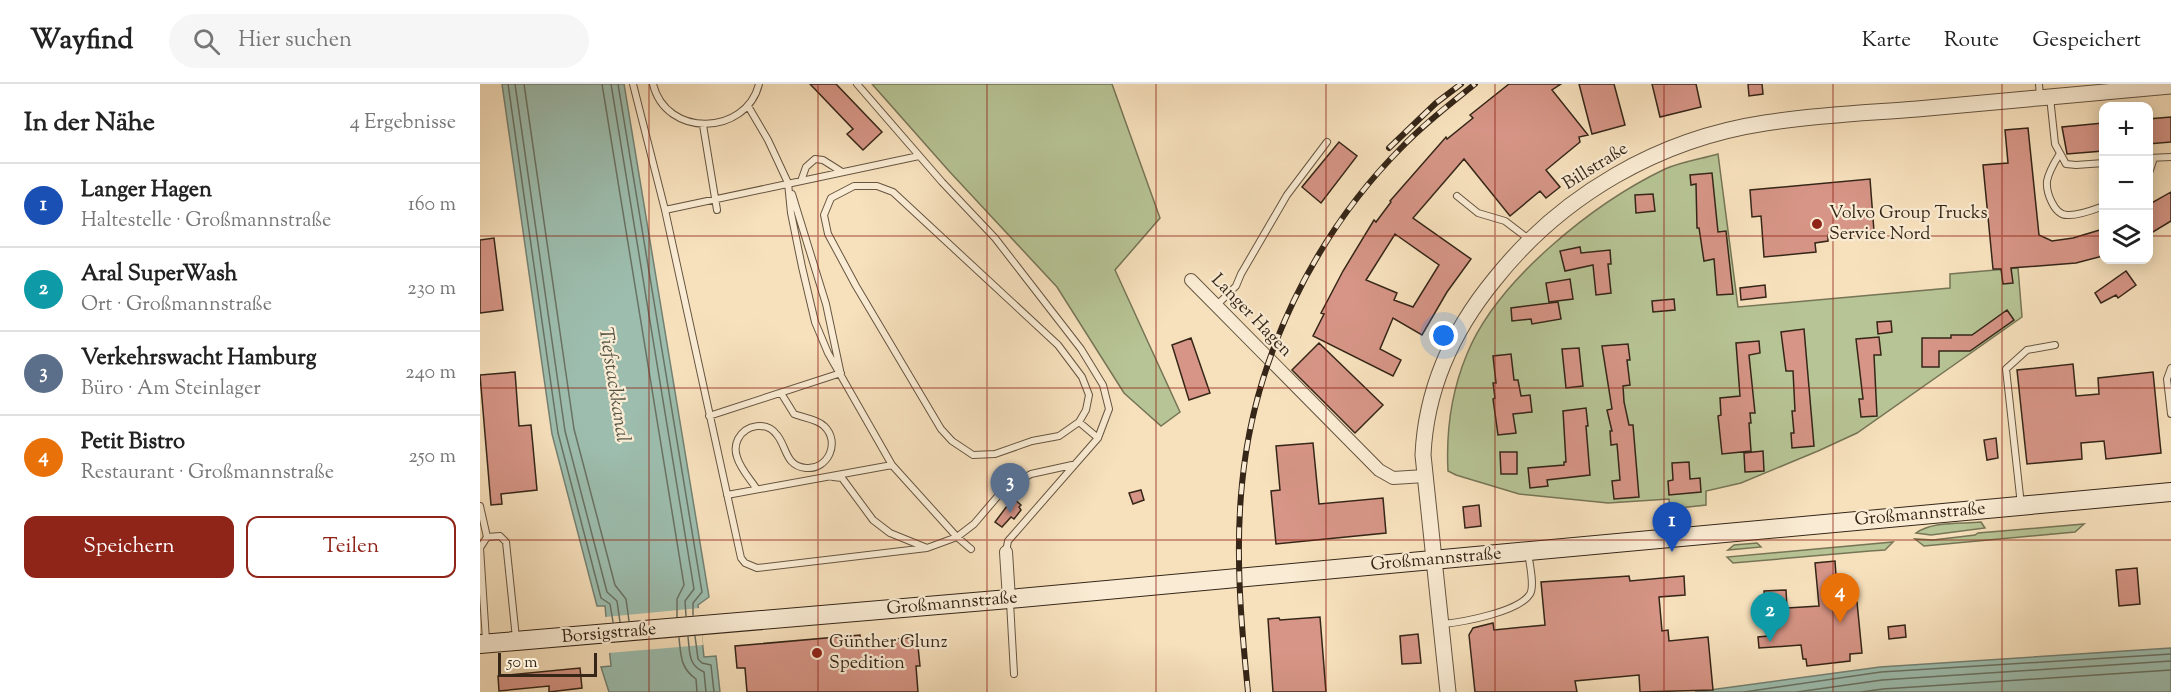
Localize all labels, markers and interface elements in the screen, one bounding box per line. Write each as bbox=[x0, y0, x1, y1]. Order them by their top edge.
search box bbox=[169, 14, 589, 68]
text: Wayfind bbox=[30, 21, 133, 61]
icon: search bbox=[190, 25, 223, 58]
text: Hier suchen bbox=[238, 25, 352, 57]
text: Karte bbox=[1862, 26, 1911, 56]
text: Route bbox=[1944, 26, 1999, 56]
text: Gespeichert bbox=[2032, 26, 2141, 56]
map controls bbox=[2099, 102, 2153, 264]
button: + bbox=[2099, 102, 2153, 156]
text: In der Nähe bbox=[24, 105, 155, 142]
text: 4 Ergebnisse bbox=[350, 109, 456, 138]
street label: Billstraße bbox=[1558, 137, 1634, 197]
button: − bbox=[2099, 156, 2153, 210]
text: Langer Hagen bbox=[81, 175, 212, 207]
text: 1 bbox=[40, 191, 47, 220]
text: 160 m bbox=[408, 191, 456, 220]
place label: Volvo Group Trucks Service Nord bbox=[1829, 201, 1988, 248]
text: Haltestelle · Großmannstraße bbox=[81, 207, 331, 236]
button: layers bbox=[2099, 210, 2153, 264]
marker: Volvo Group Trucks Service Nord bbox=[1810, 217, 1824, 231]
text: Aral SuperWash bbox=[81, 259, 237, 291]
street label: Langer Hagen bbox=[1204, 268, 1298, 364]
text: 2 bbox=[39, 275, 48, 304]
text: 230 m bbox=[407, 275, 456, 304]
text: Ort · Großmannstraße bbox=[81, 291, 272, 320]
your location bbox=[1429, 321, 1458, 350]
water label: Tiefstackkanal bbox=[590, 326, 636, 444]
text: Verkehrswacht Hamburg bbox=[81, 343, 317, 375]
text: 3 bbox=[39, 359, 48, 388]
text: 240 m bbox=[405, 359, 456, 388]
text: Büro · Am Steinlager bbox=[81, 375, 261, 404]
text: Petit Bistro bbox=[81, 427, 185, 459]
text: 4 bbox=[38, 443, 49, 472]
text: 250 m bbox=[408, 443, 456, 472]
text: Restaurant · Großmannstraße bbox=[81, 459, 334, 488]
pin: 3 bbox=[990, 464, 1030, 513]
street label: Großmannstraße bbox=[1853, 496, 1987, 534]
pin: 1 bbox=[1652, 502, 1692, 552]
button: Speichern bbox=[24, 516, 234, 578]
button: Teilen bbox=[246, 516, 456, 578]
street label: Großmannstraße bbox=[1369, 541, 1503, 579]
pin: 4 bbox=[1820, 574, 1860, 623]
street label: Großmannstraße bbox=[885, 585, 1019, 623]
pin: 2 bbox=[1750, 592, 1790, 642]
street label: Borsigstraße bbox=[561, 617, 657, 651]
place label: Günther Glunz Spedition bbox=[829, 630, 948, 677]
marker: Günther Glunz Spedition bbox=[810, 646, 824, 660]
scale bar bbox=[498, 650, 597, 678]
text: 50 m bbox=[507, 652, 538, 675]

